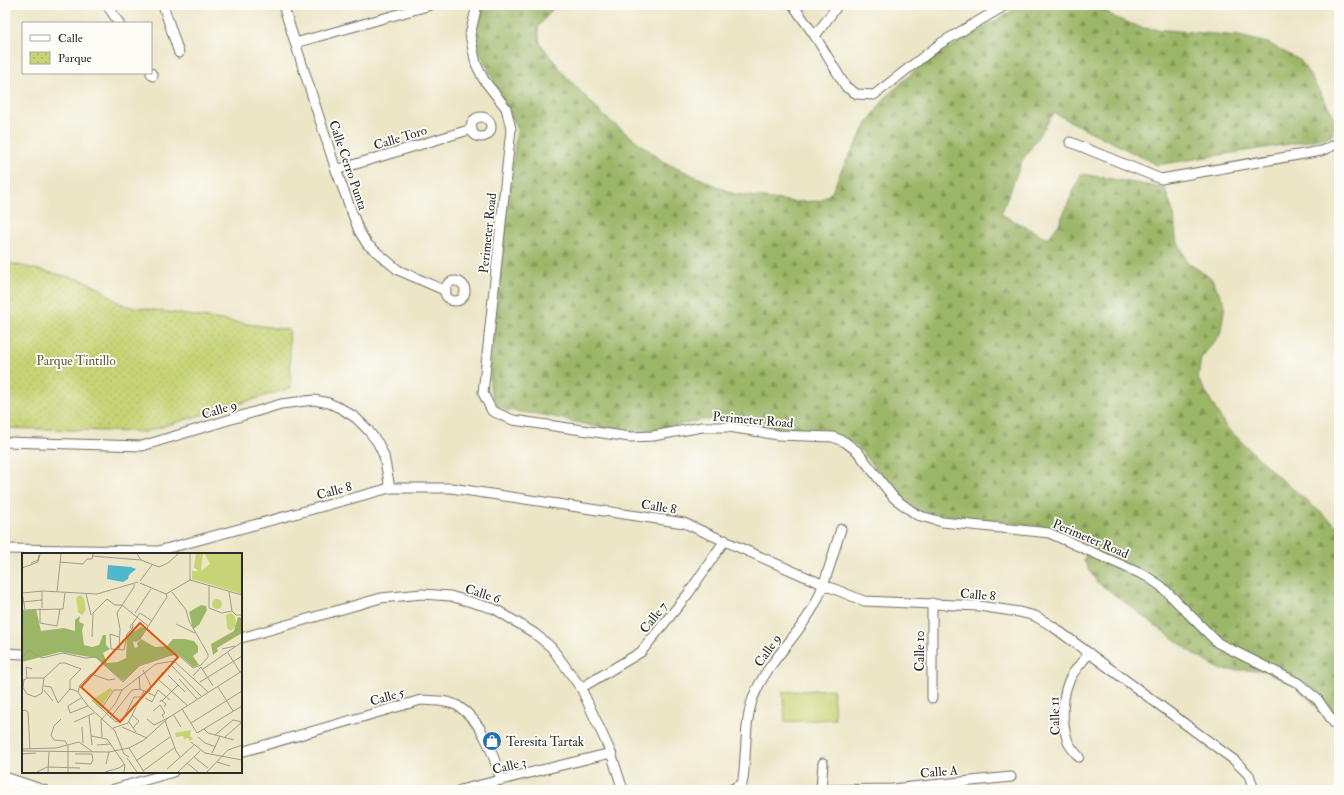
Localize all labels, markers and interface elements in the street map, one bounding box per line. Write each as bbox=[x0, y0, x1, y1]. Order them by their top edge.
legend bbox=[22, 22, 152, 74]
text: Calle bbox=[58, 31, 83, 46]
text: Parque bbox=[58, 51, 92, 66]
street label: Calle Cerro Punta bbox=[325, 118, 371, 213]
street label: Calle Toro bbox=[372, 122, 429, 154]
street label: Perimeter Road bbox=[476, 191, 500, 274]
park label: Parque Tintillo bbox=[36, 353, 116, 369]
street label: Calle 9 bbox=[200, 397, 239, 423]
street label: Perimeter Road bbox=[712, 409, 794, 432]
street label: Calle 8 bbox=[315, 479, 354, 503]
street label: Calle 8 bbox=[640, 496, 678, 518]
street label: Perimeter Road bbox=[1050, 516, 1132, 562]
inset map bbox=[22, 553, 242, 773]
street label: Calle 6 bbox=[463, 581, 504, 608]
street label: Calle 8 bbox=[959, 585, 996, 605]
street label: Calle 7 bbox=[636, 599, 671, 636]
street label: Calle 9 bbox=[751, 631, 785, 670]
street label: Calle 10 bbox=[912, 631, 928, 671]
street label: Calle 5 bbox=[368, 684, 407, 710]
street label: Calle 11 bbox=[1046, 696, 1064, 736]
shop icon: Teresita Tartak bbox=[481, 730, 503, 752]
place label: Teresita Tartak bbox=[506, 734, 585, 750]
street label: Calle 3 bbox=[491, 754, 528, 778]
street label: Calle A bbox=[920, 762, 959, 782]

